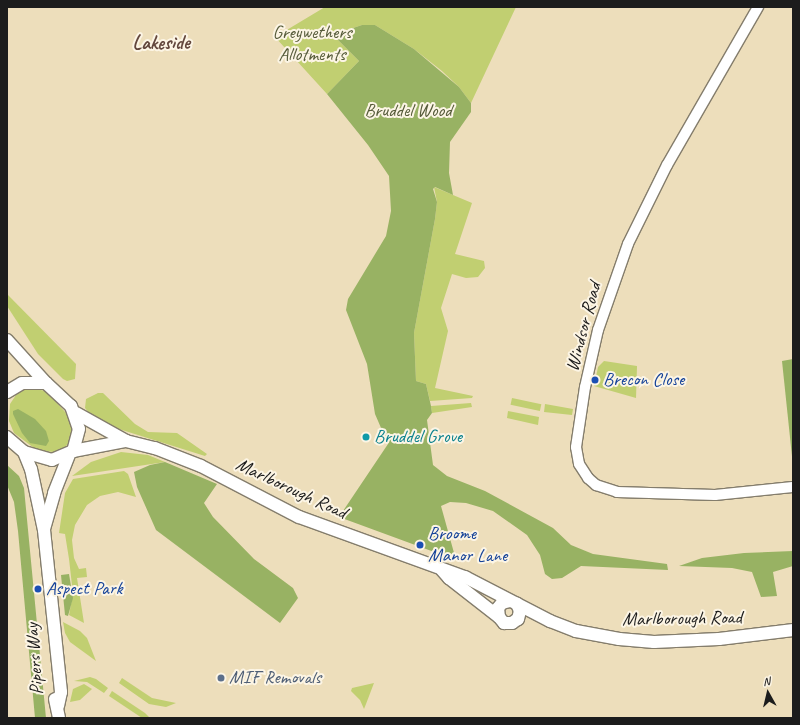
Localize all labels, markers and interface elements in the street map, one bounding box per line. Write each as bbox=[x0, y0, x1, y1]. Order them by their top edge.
park label: Greywethers Allotments bbox=[272, 22, 352, 66]
district label: Lakeside bbox=[132, 30, 190, 54]
park label: Bruddel Wood bbox=[364, 100, 452, 122]
street label: Windsor Road bbox=[561, 280, 607, 374]
place label: Brecon Close bbox=[603, 369, 684, 391]
marker: Brecon Close bbox=[590, 375, 600, 385]
place label: Bruddel Grove bbox=[374, 426, 462, 448]
marker: Bruddel Grove bbox=[361, 432, 371, 442]
street label: Marlborough Road bbox=[232, 453, 350, 525]
place label: Broome Manor Lane bbox=[428, 523, 508, 567]
marker: Broome Manor Lane bbox=[415, 540, 425, 550]
place label: Aspect Park bbox=[46, 578, 123, 600]
marker: Aspect Park bbox=[33, 584, 43, 594]
street label: Marlborough Road bbox=[622, 607, 742, 631]
street label: Pipers Way bbox=[21, 622, 49, 696]
place label: MIF Removals bbox=[229, 667, 322, 689]
marker: MIF Removals bbox=[216, 673, 226, 683]
north arrow bbox=[748, 673, 788, 713]
text: N bbox=[762, 674, 771, 689]

